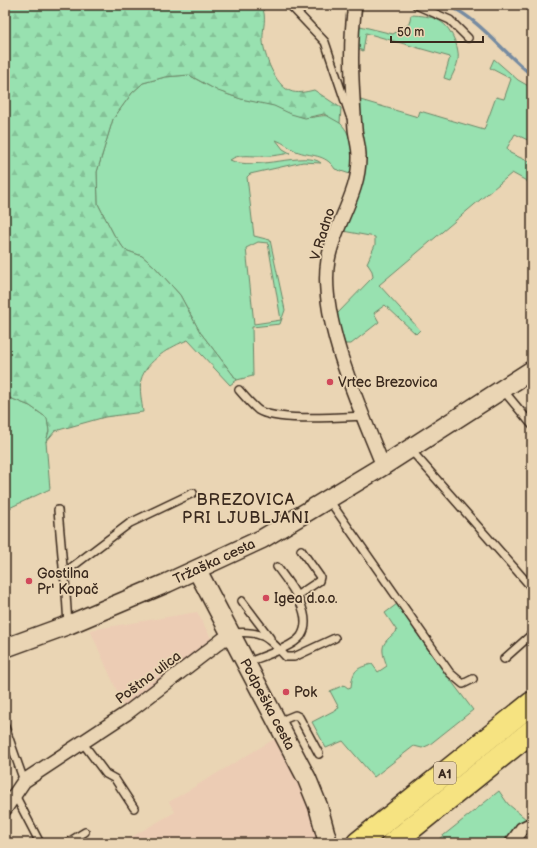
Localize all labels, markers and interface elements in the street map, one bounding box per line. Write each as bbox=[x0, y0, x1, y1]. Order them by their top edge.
scale bar bbox=[391, 18, 483, 44]
text: 50 m bbox=[397, 25, 424, 40]
street label: V Radno bbox=[306, 206, 339, 263]
place label: Vrtec Brezovica bbox=[338, 374, 438, 391]
marker: Vrtec Brezovica bbox=[325, 377, 335, 387]
district label: BREZOVICA PRI LJUBLJANI bbox=[182, 491, 310, 528]
street label: Tržaška cesta bbox=[171, 535, 258, 588]
place label: Gostilna Pr' Kopač bbox=[37, 565, 99, 598]
marker: Gostilna Pr' Kopač bbox=[24, 576, 34, 586]
place label: Igea d.o.o. bbox=[274, 590, 338, 607]
marker: Igea d.o.o. bbox=[261, 593, 271, 603]
street label: Poštna ulica bbox=[112, 647, 184, 707]
street label: Podpeška cesta bbox=[236, 656, 299, 753]
place label: Pok bbox=[294, 684, 317, 701]
marker: Pok bbox=[281, 687, 291, 697]
road number: A1 bbox=[434, 762, 456, 784]

